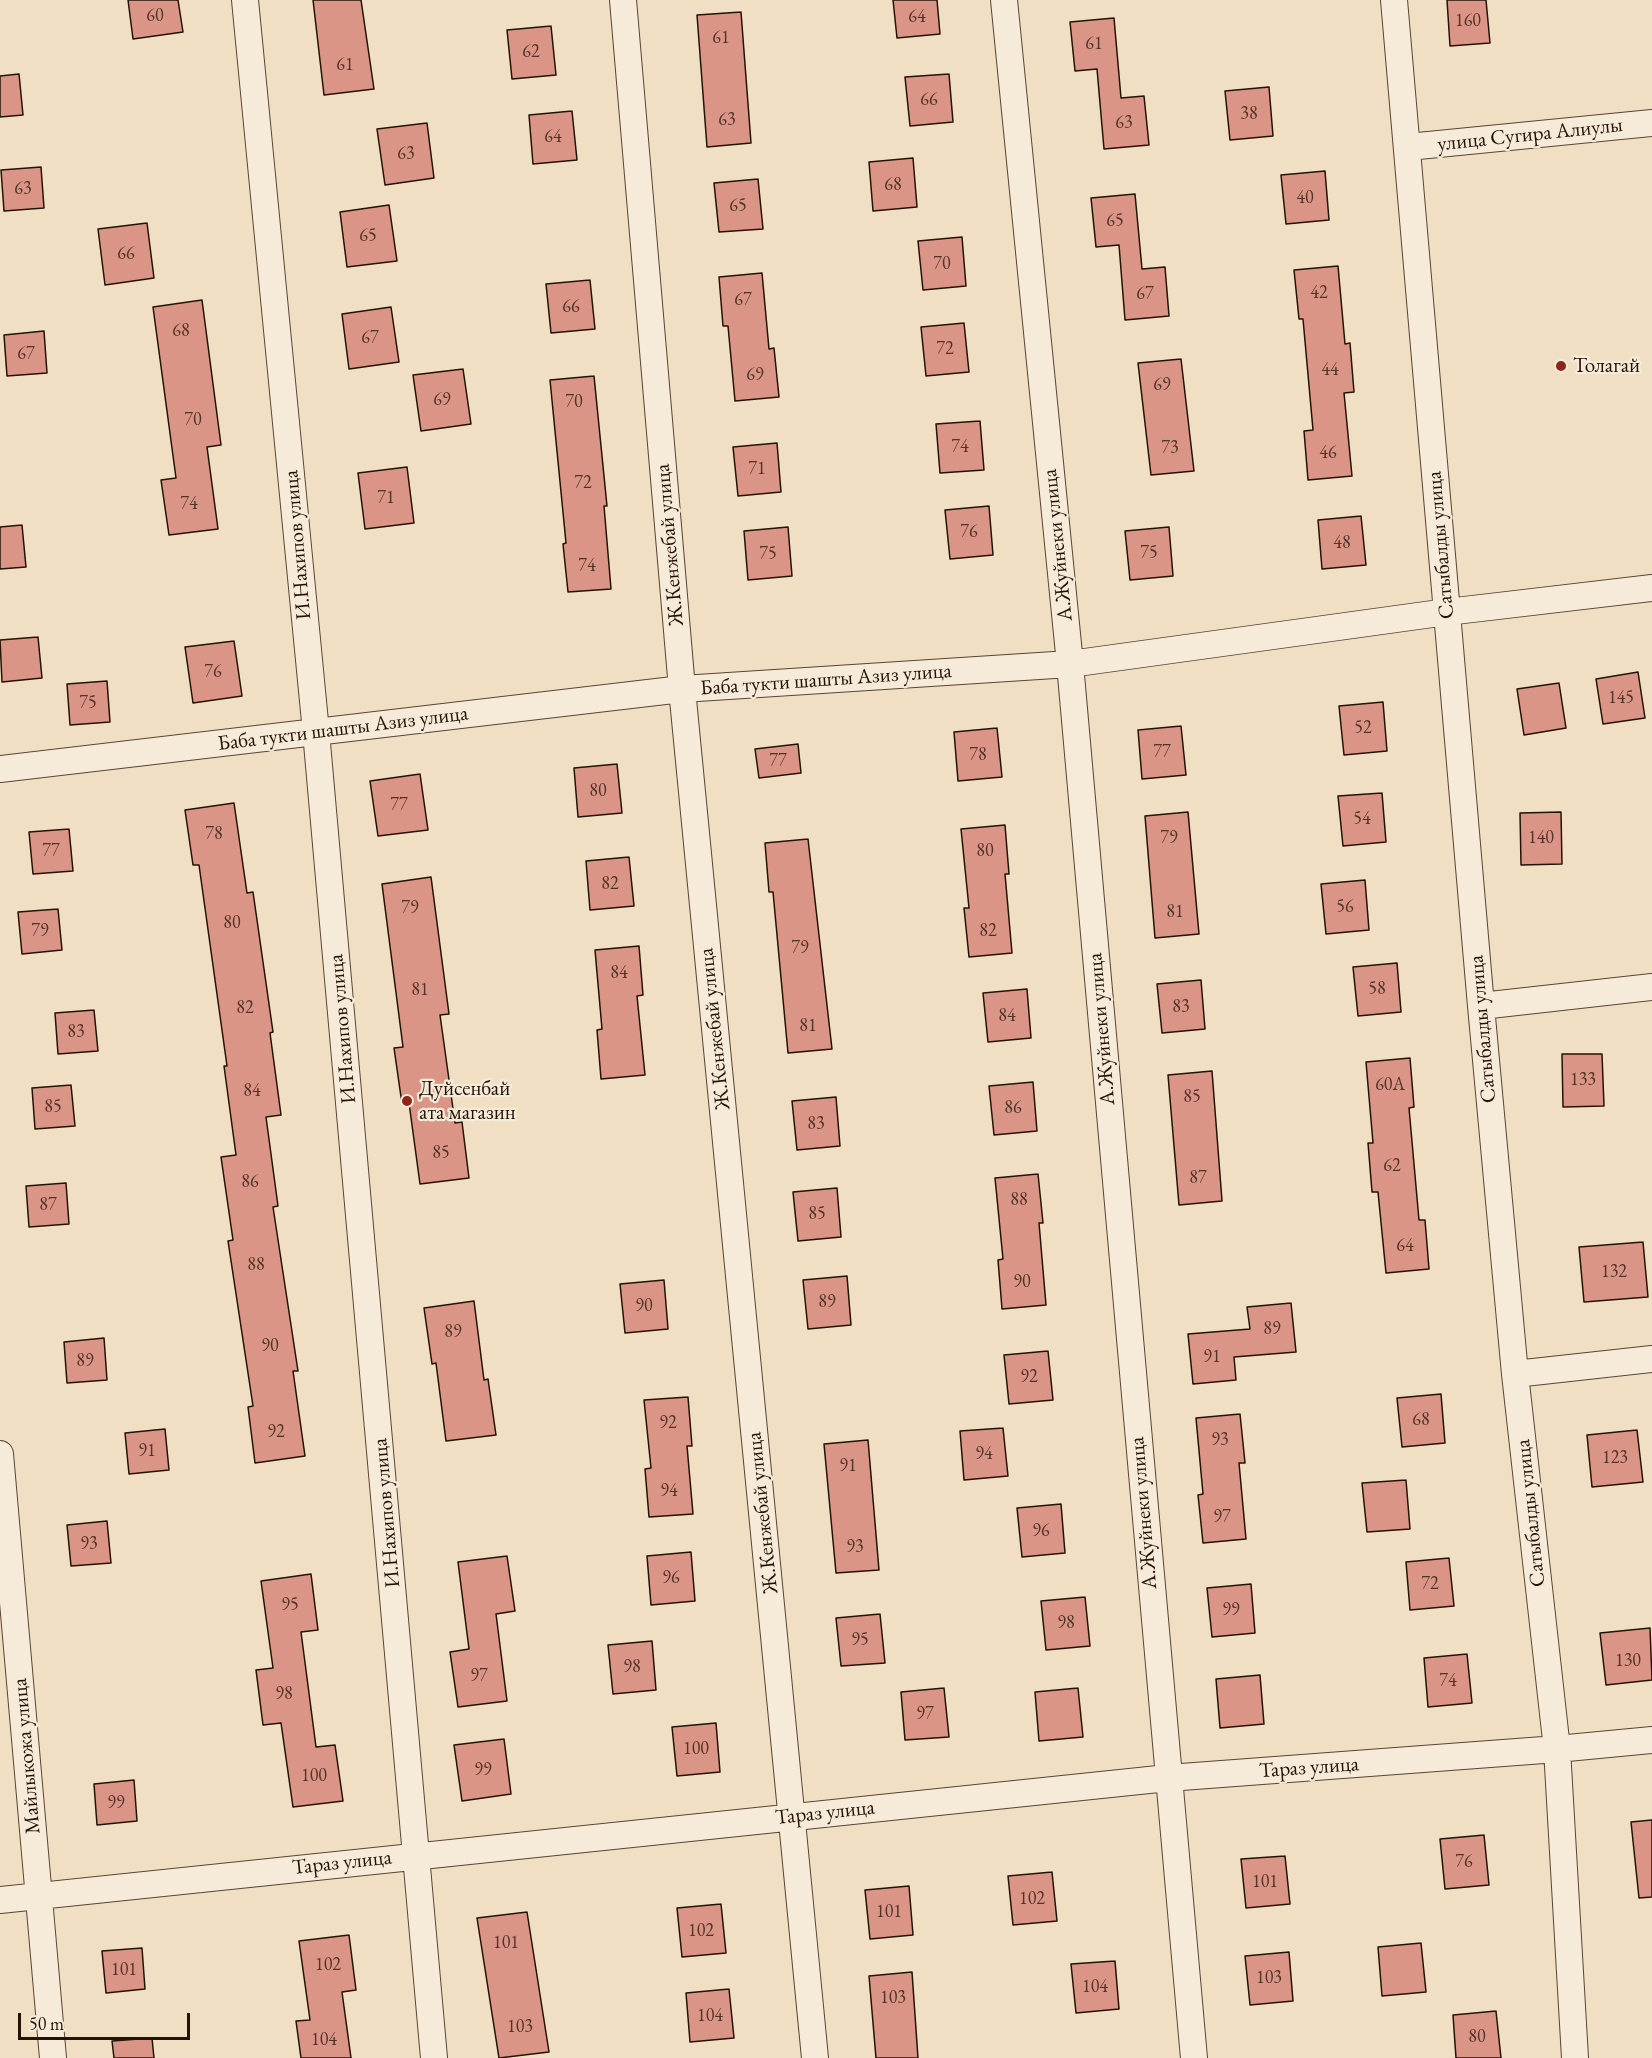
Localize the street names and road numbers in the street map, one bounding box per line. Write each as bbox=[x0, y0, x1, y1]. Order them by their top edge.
street label: улица Сугира Алиулы bbox=[1436, 113, 1624, 157]
street label: Ж.Кенжебай улица bbox=[650, 463, 690, 627]
street label: А.Жуйнеки улица bbox=[1037, 468, 1079, 622]
street label: И.Нахипов улица bbox=[279, 469, 317, 621]
street label: Сатыбалды улица bbox=[1422, 470, 1460, 620]
street label: Баба тукти шашты Азиз улица bbox=[699, 659, 953, 701]
street label: Баба тукти шашты Азиз улица bbox=[216, 701, 470, 757]
street label: Ж.Кенжебай улица bbox=[694, 947, 736, 1111]
street label: А.Жуйнеки улица bbox=[1083, 952, 1121, 1106]
street label: И.Нахипов улица bbox=[324, 953, 362, 1105]
street label: Сатыбалды улица bbox=[1464, 954, 1502, 1104]
street label: Ж.Кенжебай улица bbox=[742, 1431, 784, 1595]
street label: А.Жуйнеки улица bbox=[1125, 1436, 1163, 1590]
street label: И.Нахипов улица bbox=[368, 1437, 406, 1589]
street label: Сатыбалды улица bbox=[1511, 1438, 1551, 1588]
street label: Майлыкожа улица bbox=[8, 1677, 46, 1835]
street label: Тараз улица bbox=[1258, 1752, 1360, 1784]
street label: Тараз улица bbox=[774, 1795, 876, 1831]
street label: Тараз улица bbox=[291, 1845, 393, 1881]

